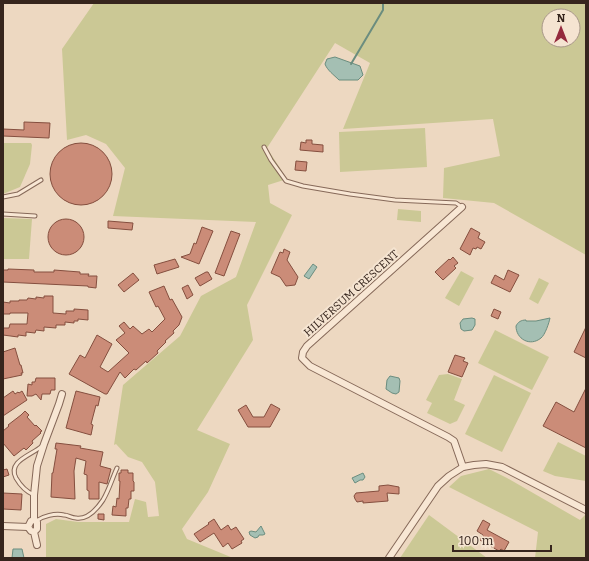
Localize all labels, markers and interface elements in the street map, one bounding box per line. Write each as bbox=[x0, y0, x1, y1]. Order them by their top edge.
north arrow bbox=[541, 8, 581, 48]
text: N bbox=[557, 12, 566, 25]
street label: HILVERSUM CRESCENT bbox=[301, 247, 402, 339]
scale bar bbox=[453, 527, 551, 553]
text: 100 m bbox=[459, 534, 494, 548]

